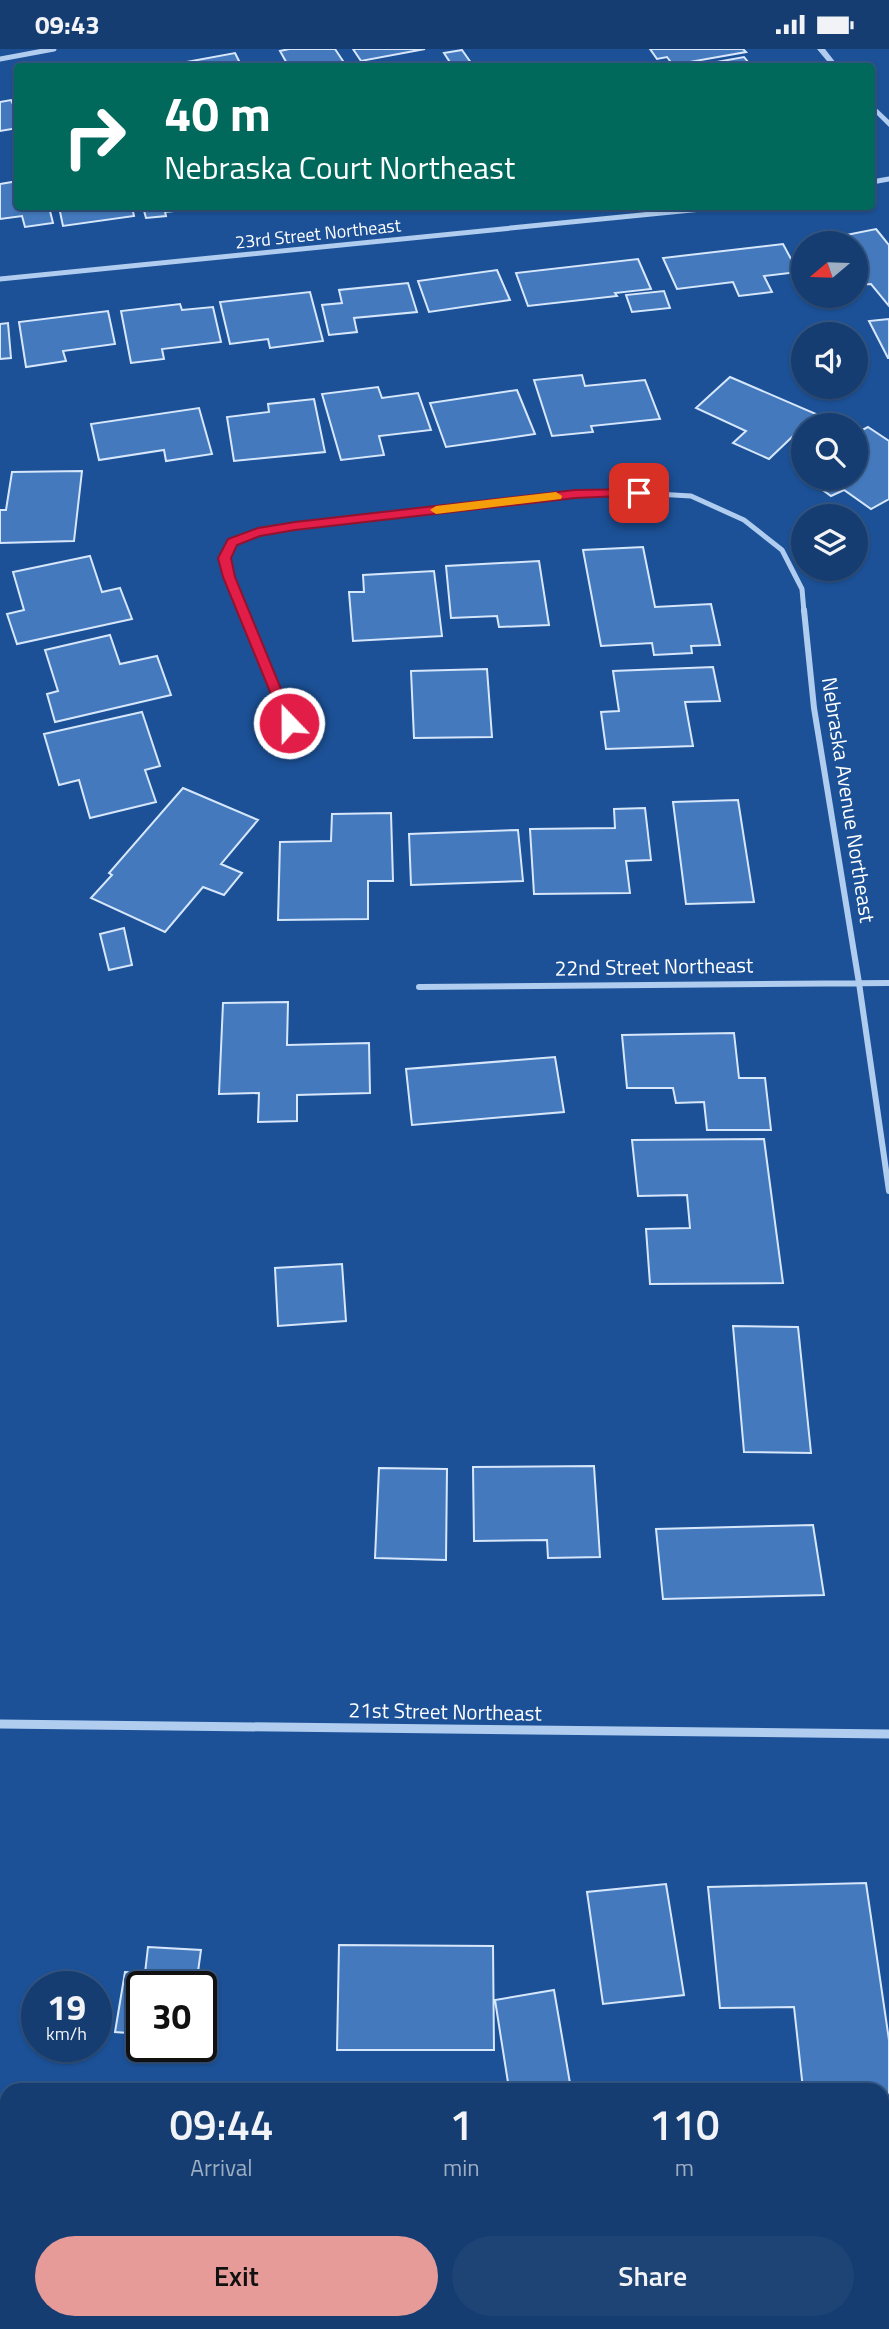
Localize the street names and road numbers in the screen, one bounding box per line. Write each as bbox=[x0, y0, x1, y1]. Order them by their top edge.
street label: 23rd Street Northeast bbox=[234, 211, 403, 256]
street label: Nebraska Avenue Northeast bbox=[814, 675, 884, 925]
street label: 22nd Street Northeast bbox=[554, 948, 754, 984]
street label: 21st Street Northeast bbox=[348, 1693, 543, 1729]

